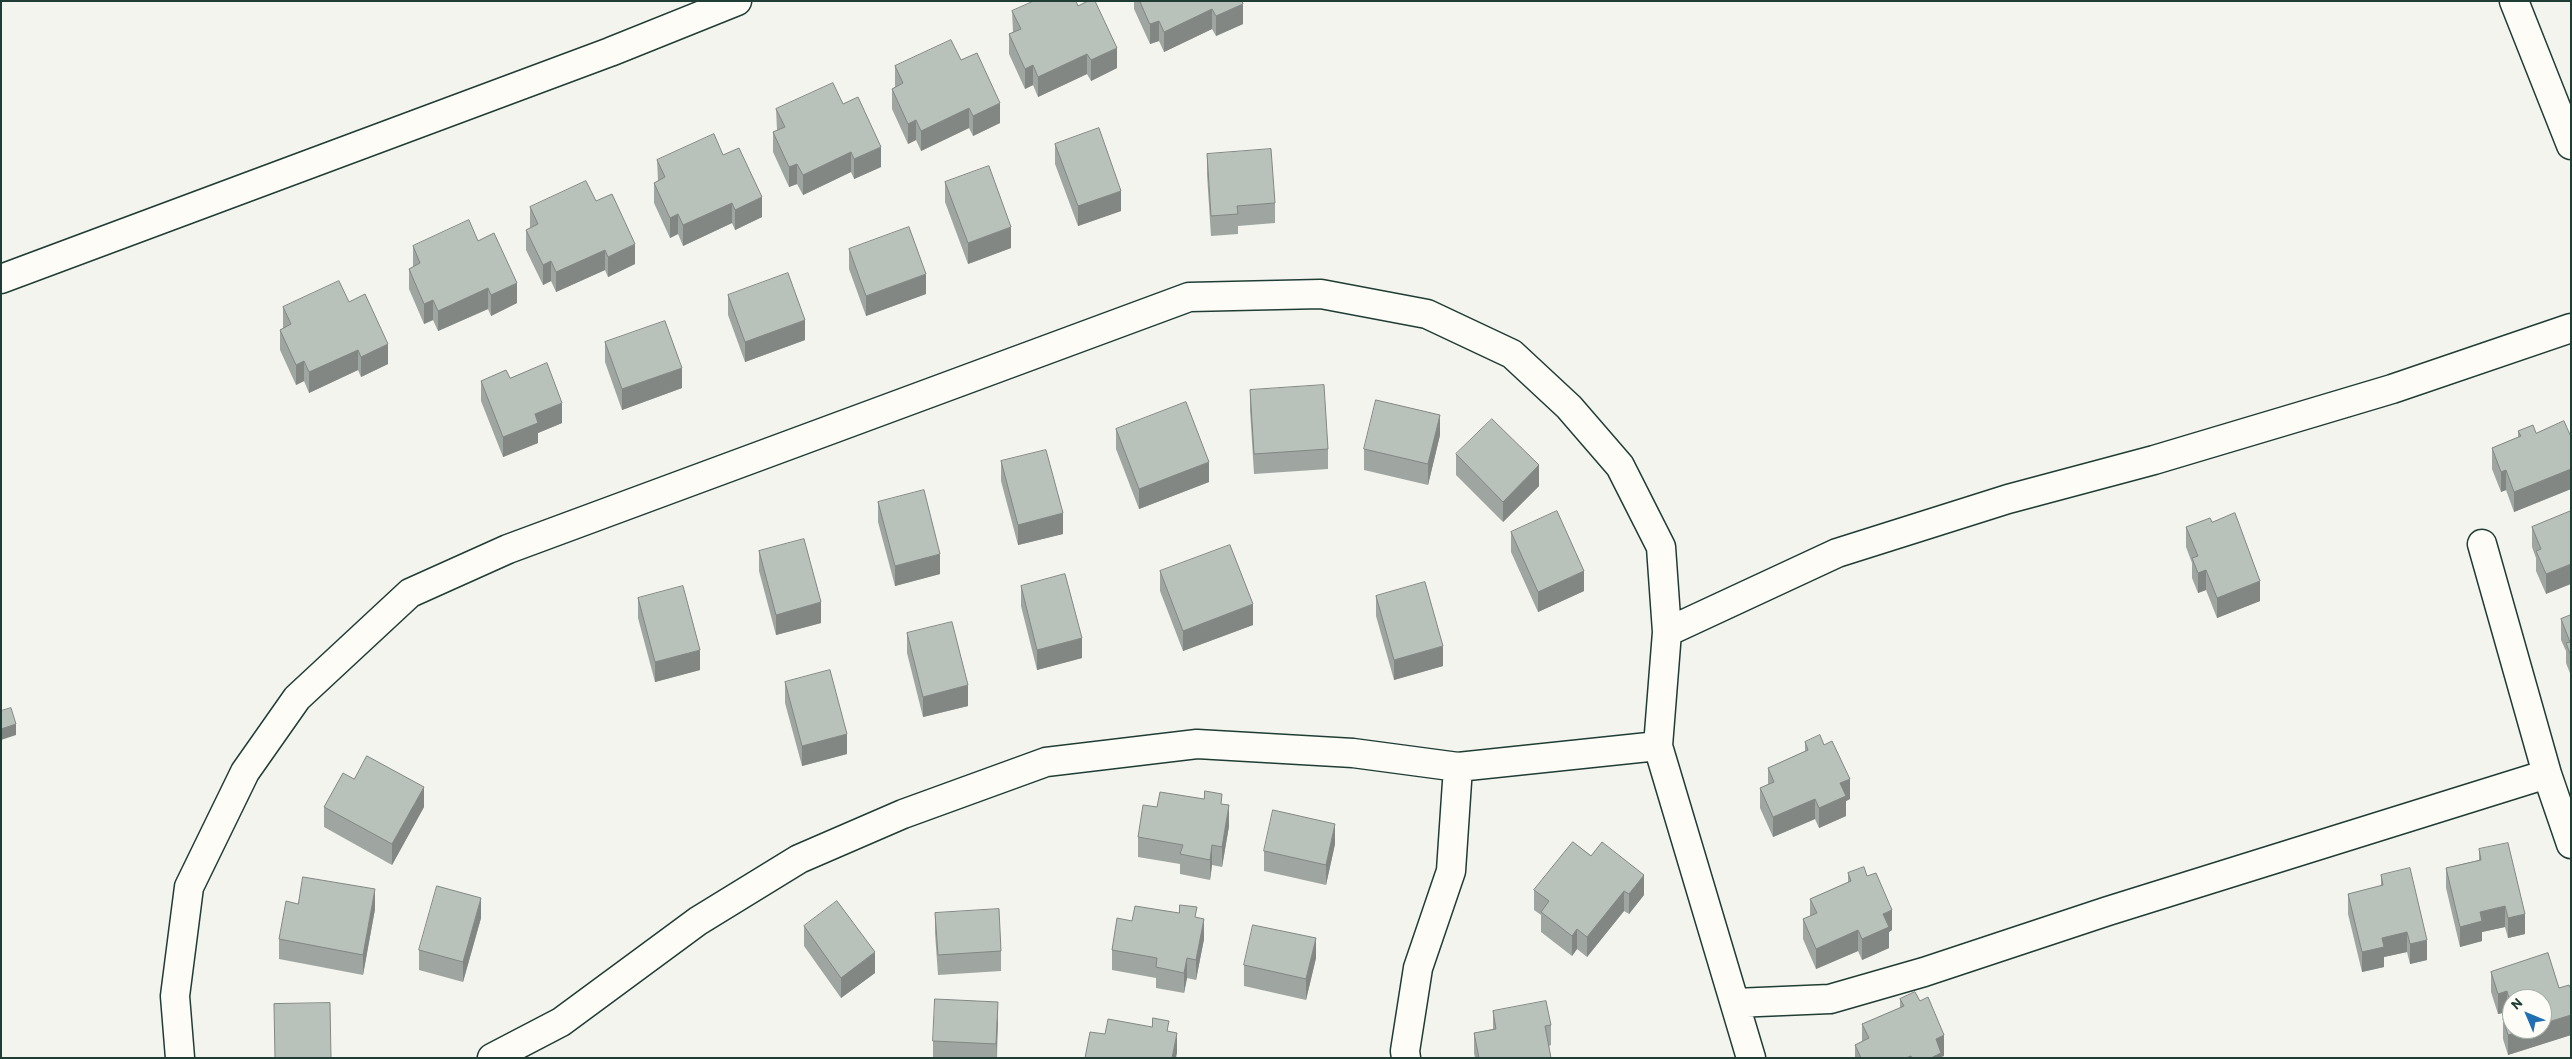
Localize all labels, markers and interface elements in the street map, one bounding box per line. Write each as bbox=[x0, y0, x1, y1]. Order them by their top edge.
north arrow bbox=[2502, 989, 2552, 1039]
text: N bbox=[2507, 994, 2526, 1013]

